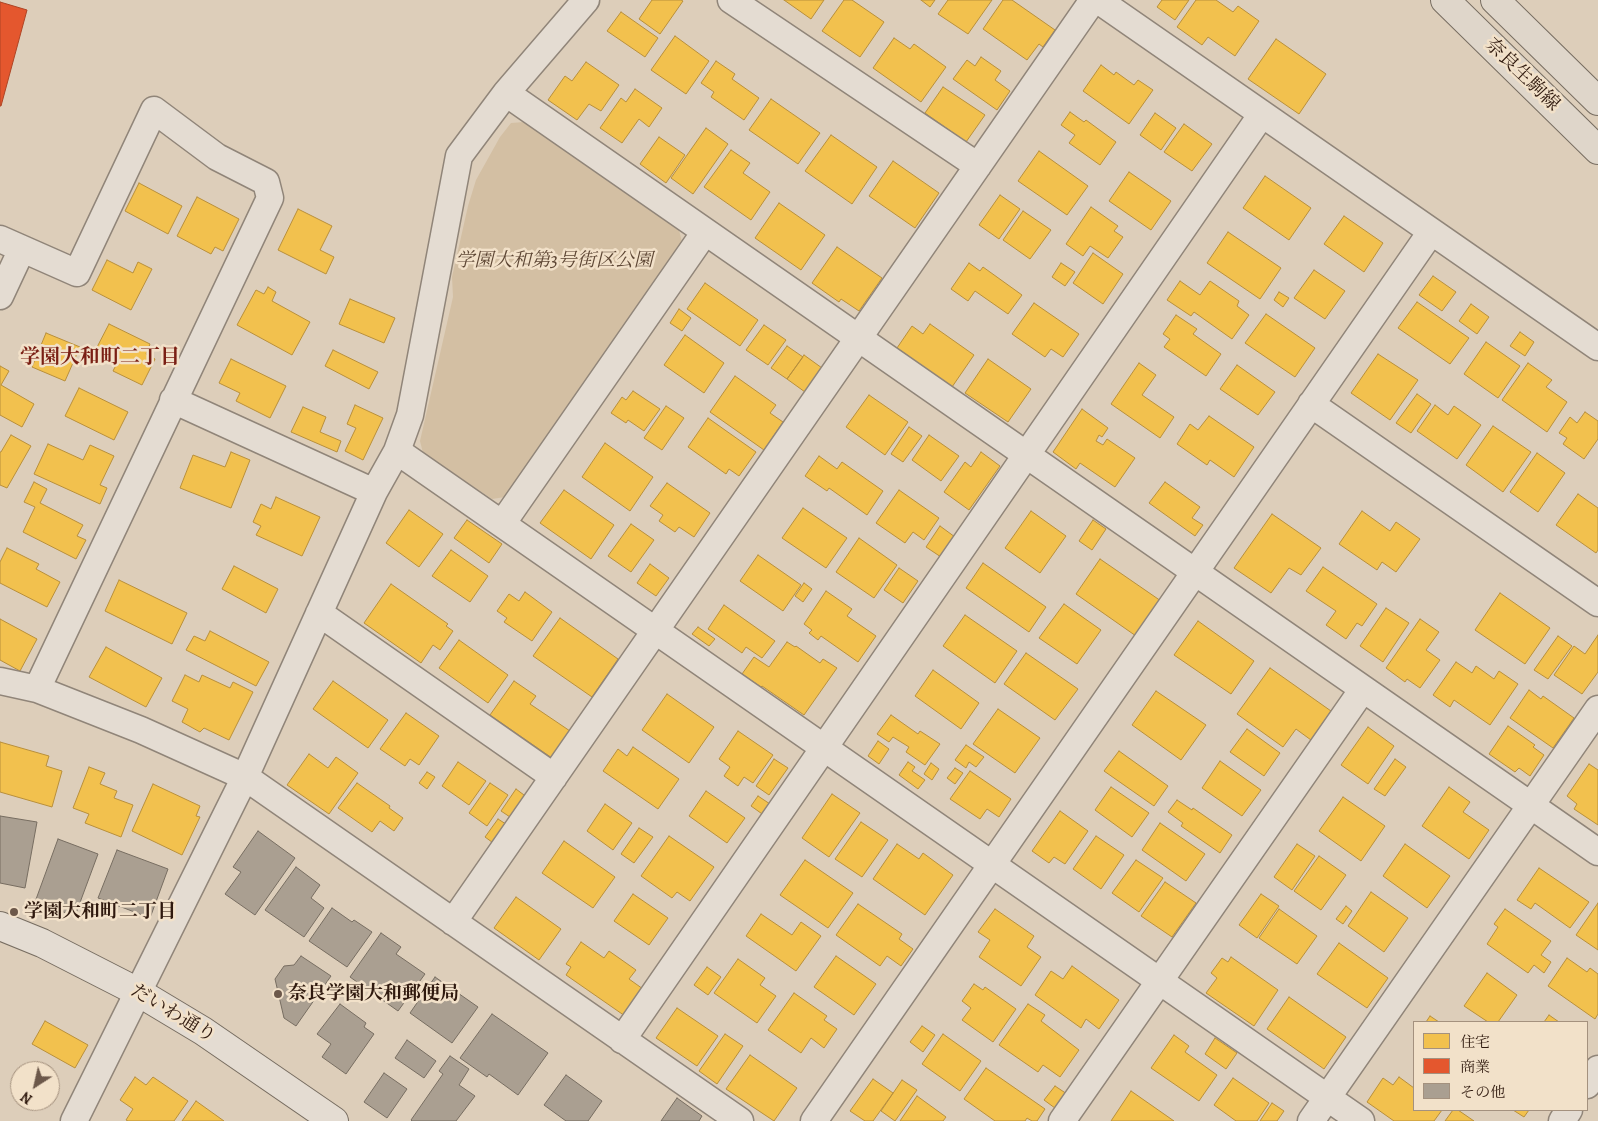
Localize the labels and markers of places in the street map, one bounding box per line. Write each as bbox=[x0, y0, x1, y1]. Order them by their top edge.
place label: 学園大和町二丁目 bbox=[24, 901, 176, 923]
marker: 学園大和町二丁目 bbox=[8, 906, 20, 918]
place label: 奈良学園大和郵便局 bbox=[288, 983, 459, 1005]
marker: 奈良学園大和郵便局 bbox=[272, 988, 284, 1000]

